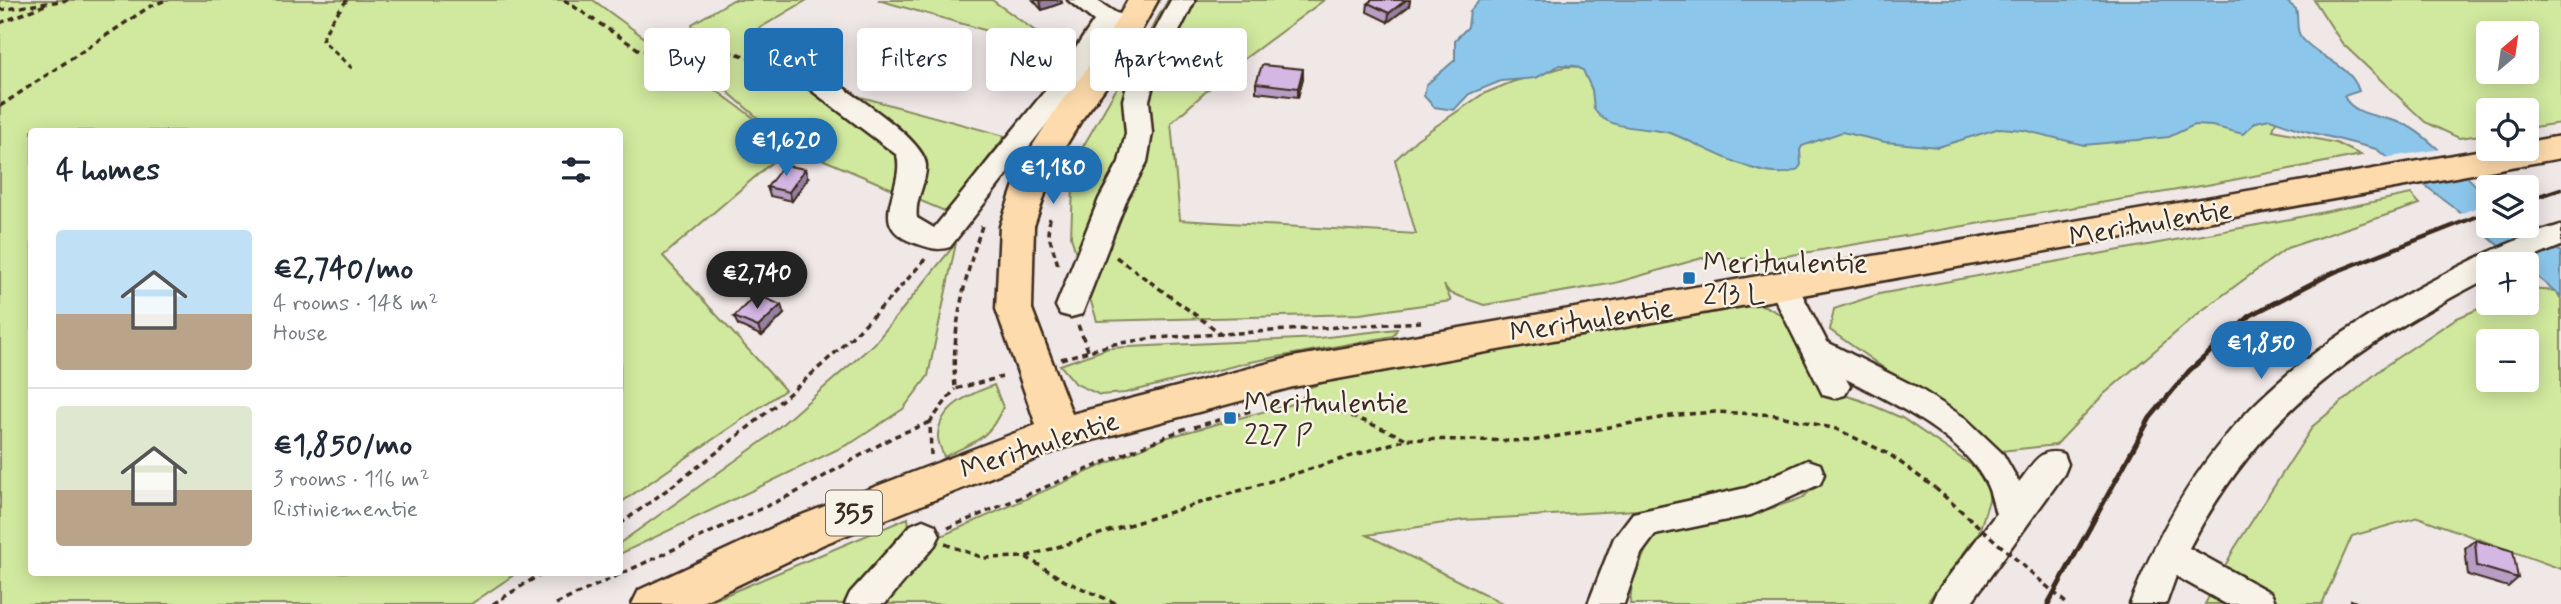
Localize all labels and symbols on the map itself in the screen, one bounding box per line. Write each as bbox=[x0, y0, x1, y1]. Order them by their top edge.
north arrow bbox=[2476, 21, 2539, 84]
pin: €1,620 bbox=[729, 118, 843, 178]
pin: €1,180 bbox=[996, 146, 1110, 206]
street label: Merituulentie bbox=[2066, 192, 2235, 257]
place label: Merituulentie 213 L bbox=[1703, 246, 1867, 315]
pin: €2,740 bbox=[700, 252, 814, 311]
marker: Merituulentie 213 L bbox=[1681, 270, 1697, 286]
street label: Merituulentie bbox=[1507, 290, 1675, 353]
pin: €1,850 bbox=[2204, 322, 2318, 381]
place label: Merituulentie 227 P bbox=[1244, 386, 1408, 455]
street label: Merituulentie bbox=[956, 403, 1124, 489]
marker: Merituulentie 227 P bbox=[1222, 410, 1238, 426]
road number: 355 bbox=[826, 491, 882, 536]

